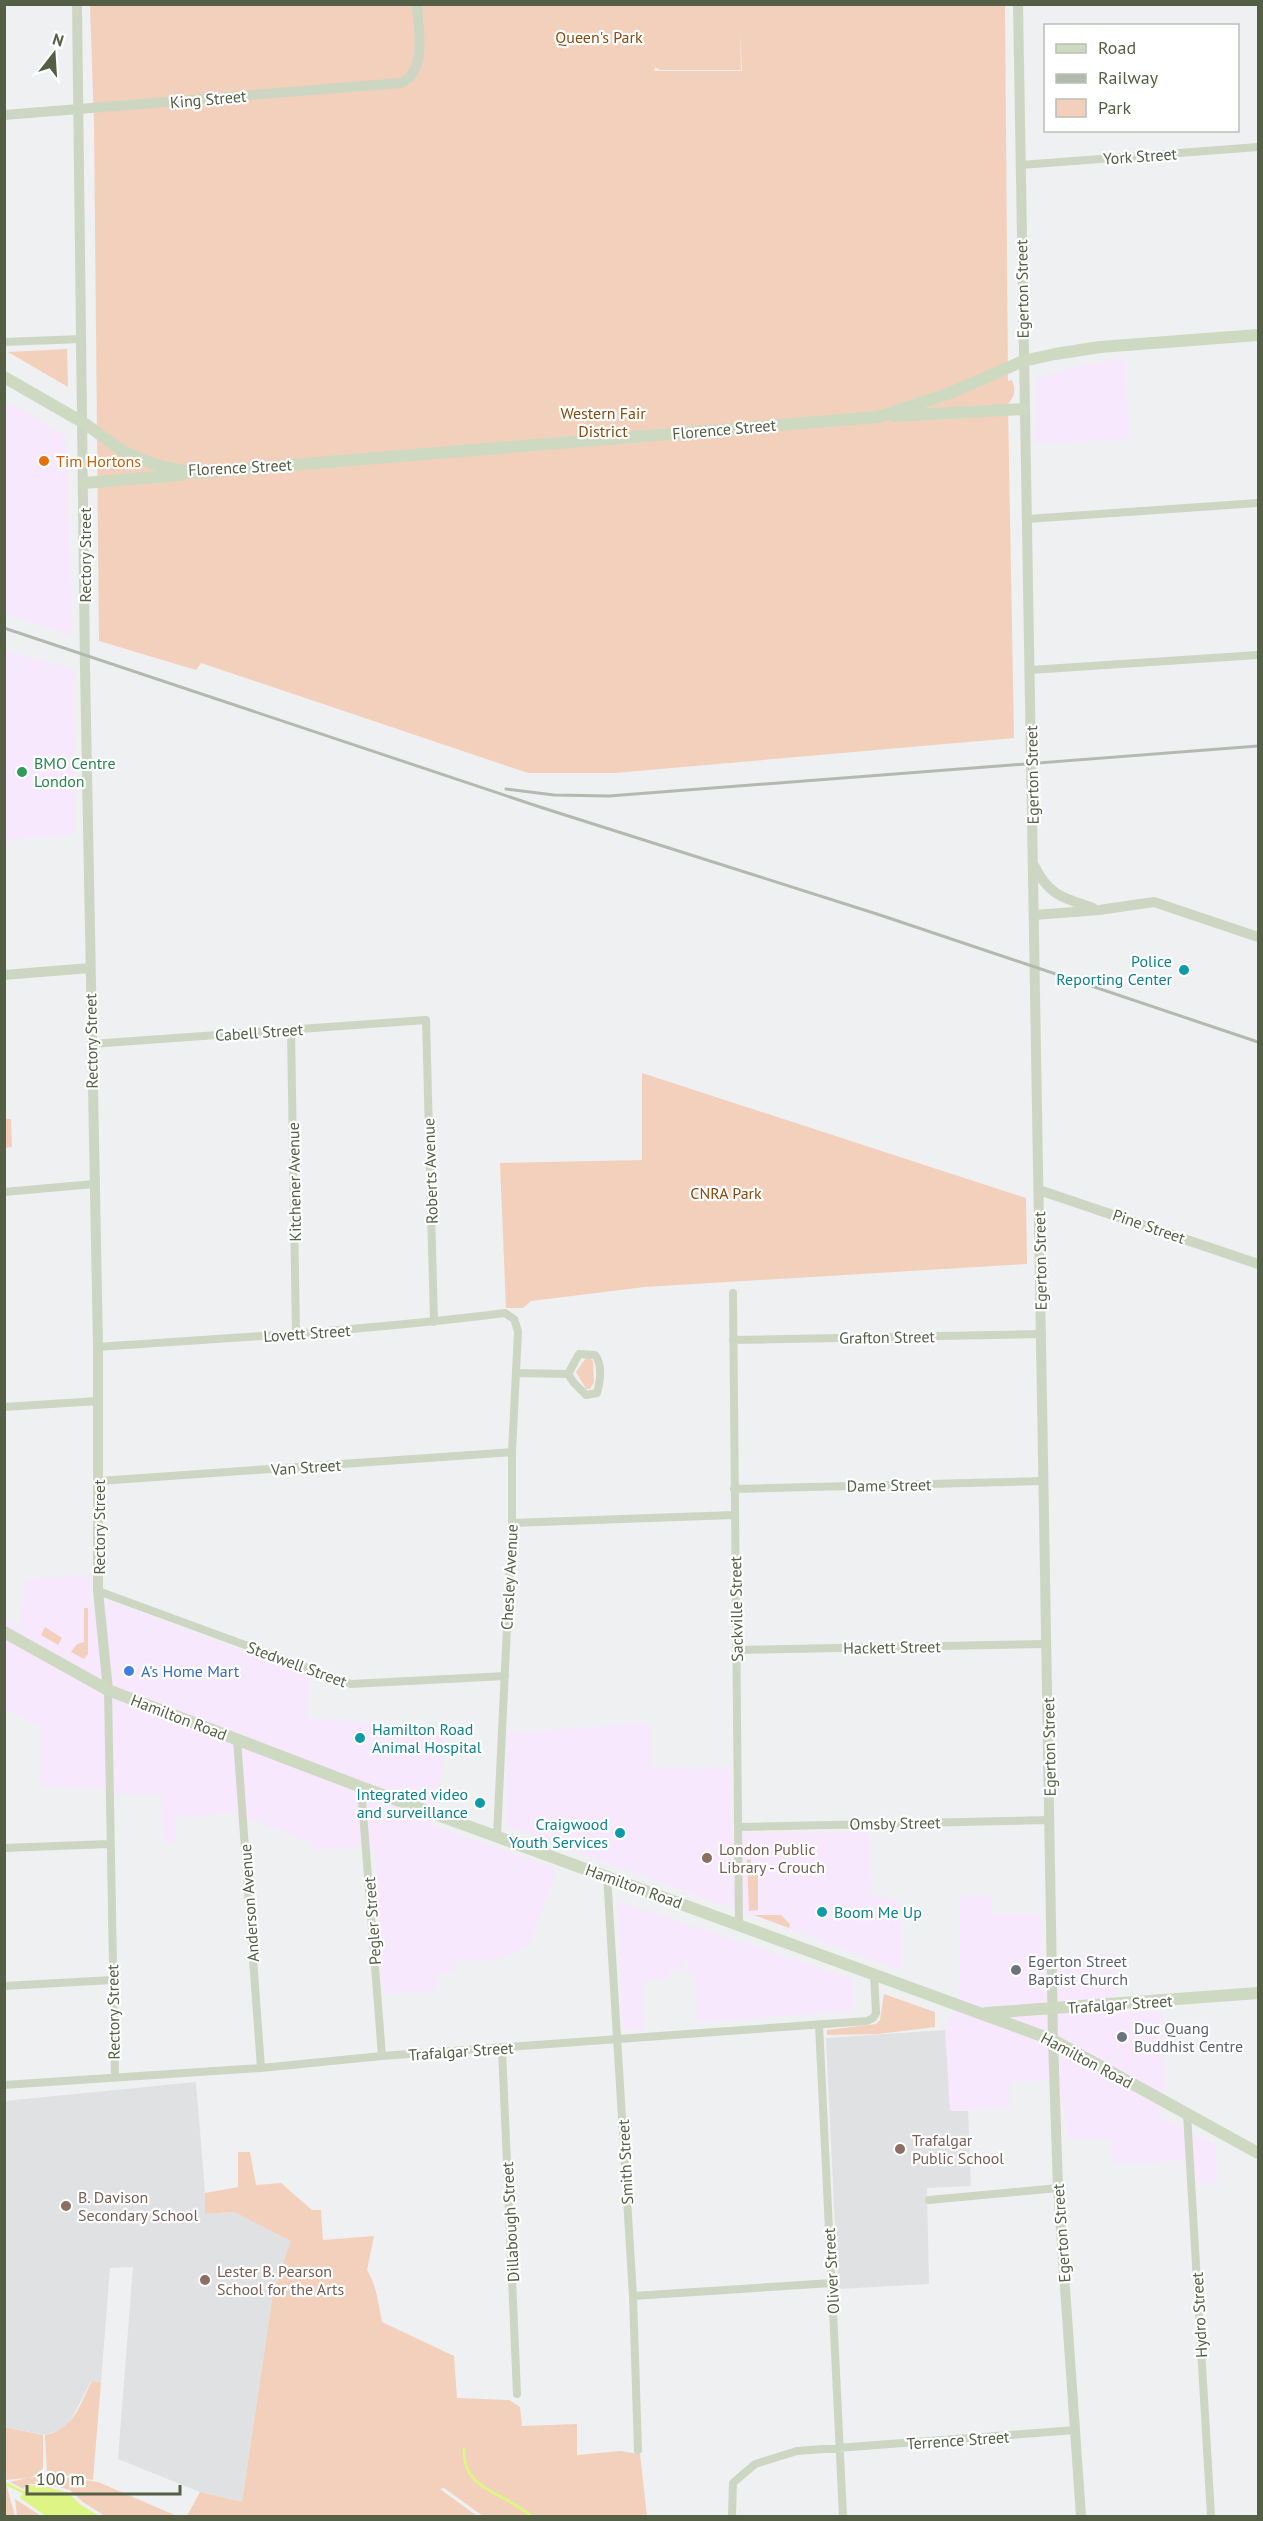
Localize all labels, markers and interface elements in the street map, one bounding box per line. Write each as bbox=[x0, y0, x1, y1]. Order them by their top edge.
north arrow bbox=[24, 24, 84, 84]
legend bbox=[1044, 24, 1239, 132]
park label: Queen's Park bbox=[555, 27, 643, 47]
text: N bbox=[50, 29, 66, 51]
text: Road bbox=[1098, 36, 1136, 59]
text: Railway bbox=[1098, 66, 1159, 89]
street label: King Street bbox=[169, 86, 248, 112]
text: Park bbox=[1098, 96, 1131, 119]
street label: York Street bbox=[1102, 143, 1178, 169]
street label: Egerton Street bbox=[1011, 239, 1033, 339]
park label: Western Fair District bbox=[560, 403, 646, 441]
street label: Florence Street bbox=[671, 414, 777, 443]
place label: Tim Hortons bbox=[56, 451, 141, 471]
marker: Tim Hortons bbox=[37, 454, 51, 468]
street label: Florence Street bbox=[188, 454, 293, 480]
street label: Rectory Street bbox=[75, 507, 95, 603]
street label: Egerton Street bbox=[1021, 725, 1043, 825]
place label: BMO Centre London bbox=[34, 753, 116, 791]
marker: BMO Centre London bbox=[15, 765, 29, 779]
place label: Police Reporting Center bbox=[1056, 951, 1173, 989]
marker: Police Reporting Center bbox=[1177, 963, 1191, 977]
street label: Rectory Street bbox=[80, 993, 102, 1089]
street label: Cabell Street bbox=[214, 1019, 304, 1045]
street label: Roberts Avenue bbox=[418, 1118, 442, 1224]
street label: Kitchener Avenue bbox=[283, 1122, 305, 1242]
park label: CNRA Park bbox=[690, 1183, 762, 1203]
street label: Pine Street bbox=[1110, 1204, 1188, 1248]
street label: Egerton Street bbox=[1029, 1211, 1051, 1311]
street label: Lovett Street bbox=[263, 1320, 352, 1346]
street label: Grafton Street bbox=[839, 1326, 936, 1348]
street label: Van Street bbox=[269, 1455, 342, 1479]
street label: Dame Street bbox=[847, 1474, 932, 1496]
street label: Rectory Street bbox=[89, 1479, 109, 1575]
street label: Chesley Avenue bbox=[496, 1524, 522, 1630]
street label: Sackville Street bbox=[725, 1555, 747, 1662]
street label: Hackett Street bbox=[843, 1636, 941, 1658]
street label: Stedwell Street bbox=[244, 1637, 350, 1691]
place label: A's Home Mart bbox=[141, 1661, 240, 1681]
marker: A's Home Mart bbox=[122, 1664, 136, 1678]
street label: Hamilton Road bbox=[128, 1689, 230, 1745]
street label: Egerton Street bbox=[1038, 1697, 1060, 1797]
place label: Hamilton Road Animal Hospital bbox=[372, 1719, 482, 1757]
marker: Hamilton Road Animal Hospital bbox=[353, 1731, 367, 1745]
place label: Integrated video and surveillance bbox=[356, 1784, 468, 1822]
marker: Integrated video and surveillance bbox=[473, 1796, 487, 1810]
street label: Omsby Street bbox=[849, 1812, 941, 1834]
place label: Craigwood Youth Services bbox=[509, 1814, 608, 1852]
marker: Craigwood Youth Services bbox=[613, 1826, 627, 1840]
place label: London Public Library - Crouch bbox=[719, 1839, 825, 1877]
street label: Anderson Avenue bbox=[235, 1843, 263, 1963]
marker: London Public Library - Crouch bbox=[700, 1851, 714, 1865]
street label: Hamilton Road bbox=[583, 1859, 685, 1913]
street label: Pegler Street bbox=[359, 1876, 385, 1966]
place label: Boom Me Up bbox=[834, 1902, 922, 1922]
marker: Boom Me Up bbox=[815, 1905, 829, 1919]
place label: Egerton Street Baptist Church bbox=[1028, 1951, 1128, 1989]
marker: Egerton Street Baptist Church bbox=[1009, 1963, 1023, 1977]
street label: Rectory Street bbox=[102, 1964, 124, 2060]
street label: Trafalgar Street bbox=[1067, 1990, 1174, 2018]
place label: Duc Quang Buddhist Centre bbox=[1134, 2018, 1243, 2056]
street label: Hamilton Road bbox=[1038, 2027, 1136, 2093]
marker: Duc Quang Buddhist Centre bbox=[1115, 2030, 1129, 2044]
street label: Trafalgar Street bbox=[408, 2037, 515, 2065]
street label: Smith Street bbox=[613, 2118, 637, 2205]
place label: Trafalgar Public School bbox=[912, 2130, 1004, 2168]
marker: Trafalgar Public School bbox=[893, 2142, 907, 2156]
street label: Dillabough Street bbox=[497, 2161, 523, 2283]
street label: Egerton Street bbox=[1048, 2182, 1074, 2283]
place label: B. Davison Secondary School bbox=[78, 2187, 198, 2225]
marker: B. Davison Secondary School bbox=[59, 2199, 73, 2213]
street label: Oliver Street bbox=[819, 2227, 843, 2315]
place label: Lester B. Pearson School for the Arts bbox=[217, 2261, 345, 2299]
street label: Hydro Street bbox=[1187, 2271, 1211, 2358]
marker: Lester B. Pearson School for the Arts bbox=[198, 2273, 212, 2287]
street label: Terrence Street bbox=[906, 2426, 1011, 2454]
scale bar bbox=[27, 2458, 180, 2496]
text: 100 m bbox=[36, 2467, 85, 2490]

